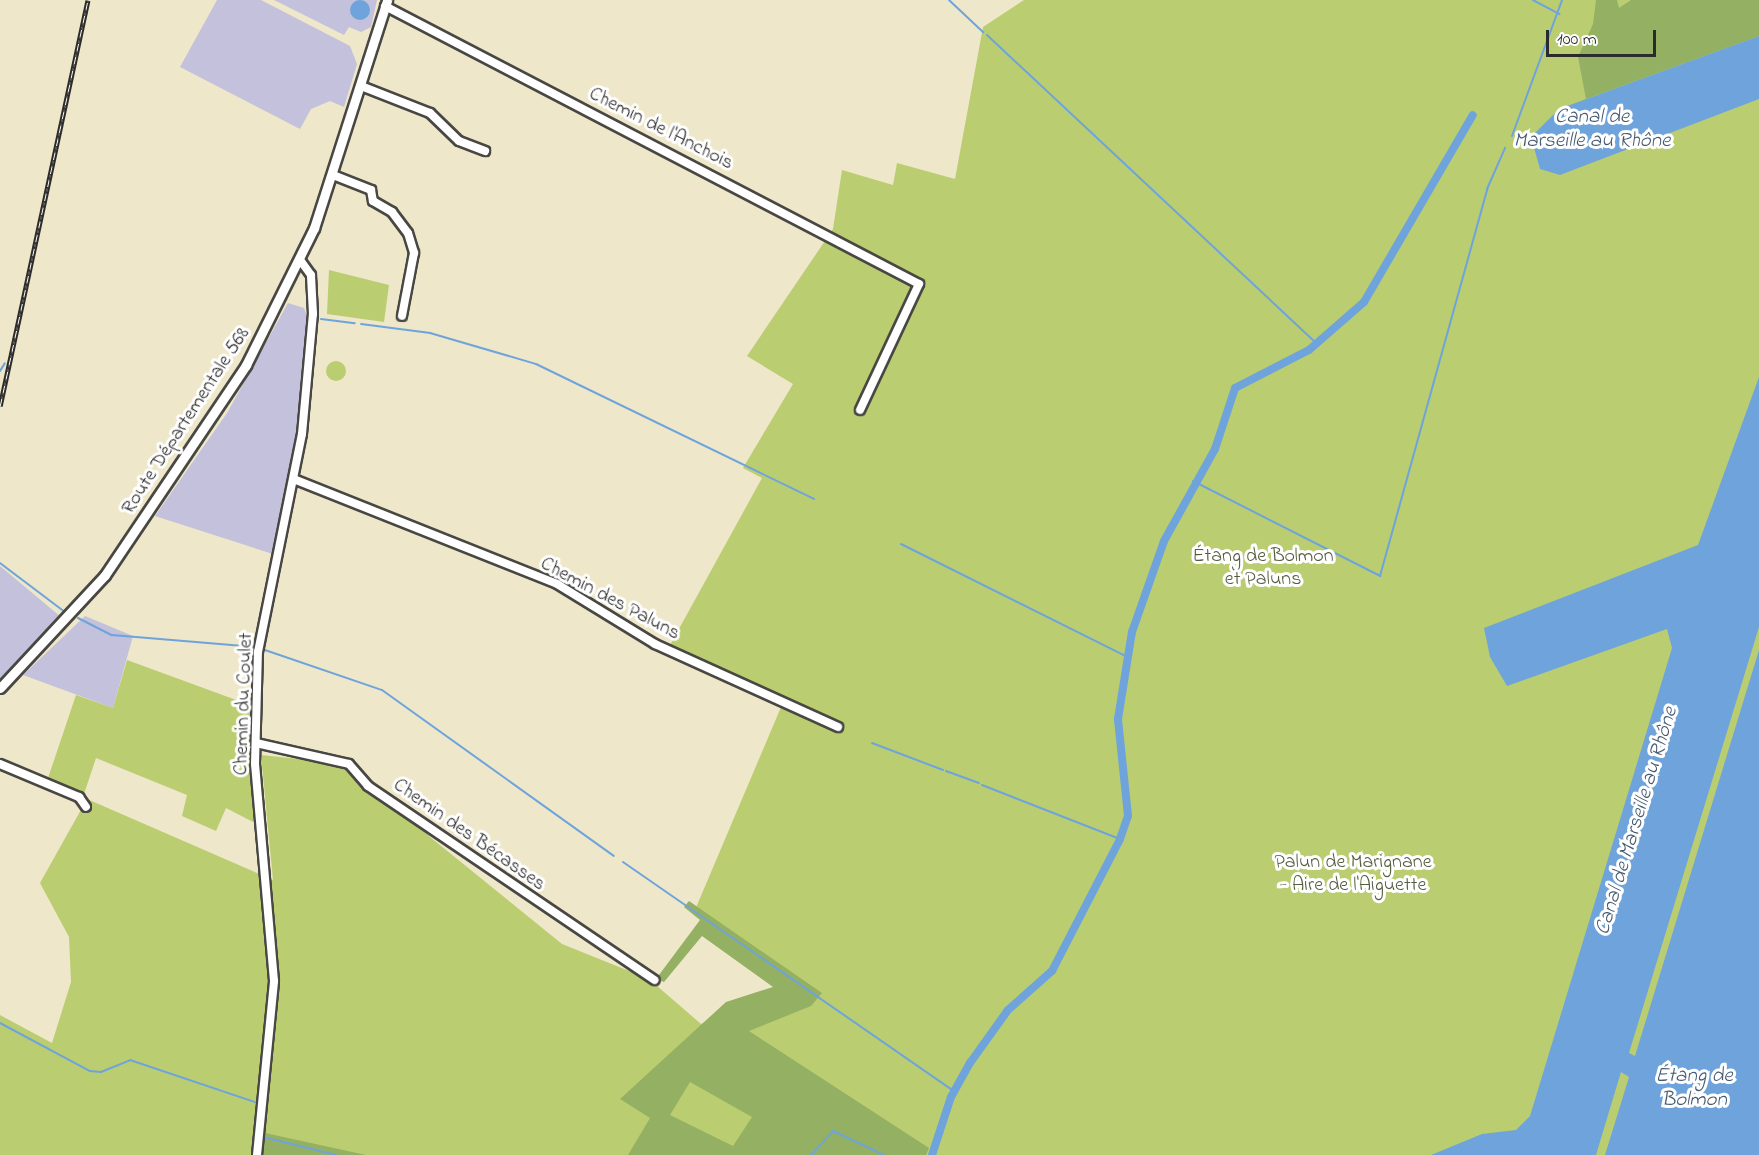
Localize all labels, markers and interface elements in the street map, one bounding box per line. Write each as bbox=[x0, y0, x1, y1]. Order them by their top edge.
scale bar bbox=[1549, 18, 1658, 56]
text: 100 m bbox=[1557, 27, 1597, 53]
street label: Chemin de l'Anchois bbox=[585, 82, 737, 176]
water label: Canal de Marseille au Rhône bbox=[1514, 104, 1670, 154]
street label: Route Départementale 568 bbox=[117, 323, 255, 519]
park label: Étang de Bolmon et Paluns bbox=[1192, 545, 1334, 592]
street label: Chemin des Paluns bbox=[536, 552, 684, 646]
street label: Chemin du Coulet bbox=[230, 632, 258, 776]
water label: Canal de Marseille au Rhône bbox=[1590, 704, 1684, 938]
street label: Chemin des Bécasses bbox=[388, 773, 550, 897]
park label: Palun de Marignane - Aire de l'Aiguette bbox=[1274, 851, 1432, 898]
water label: Étang de Bolmon bbox=[1655, 1063, 1733, 1113]

